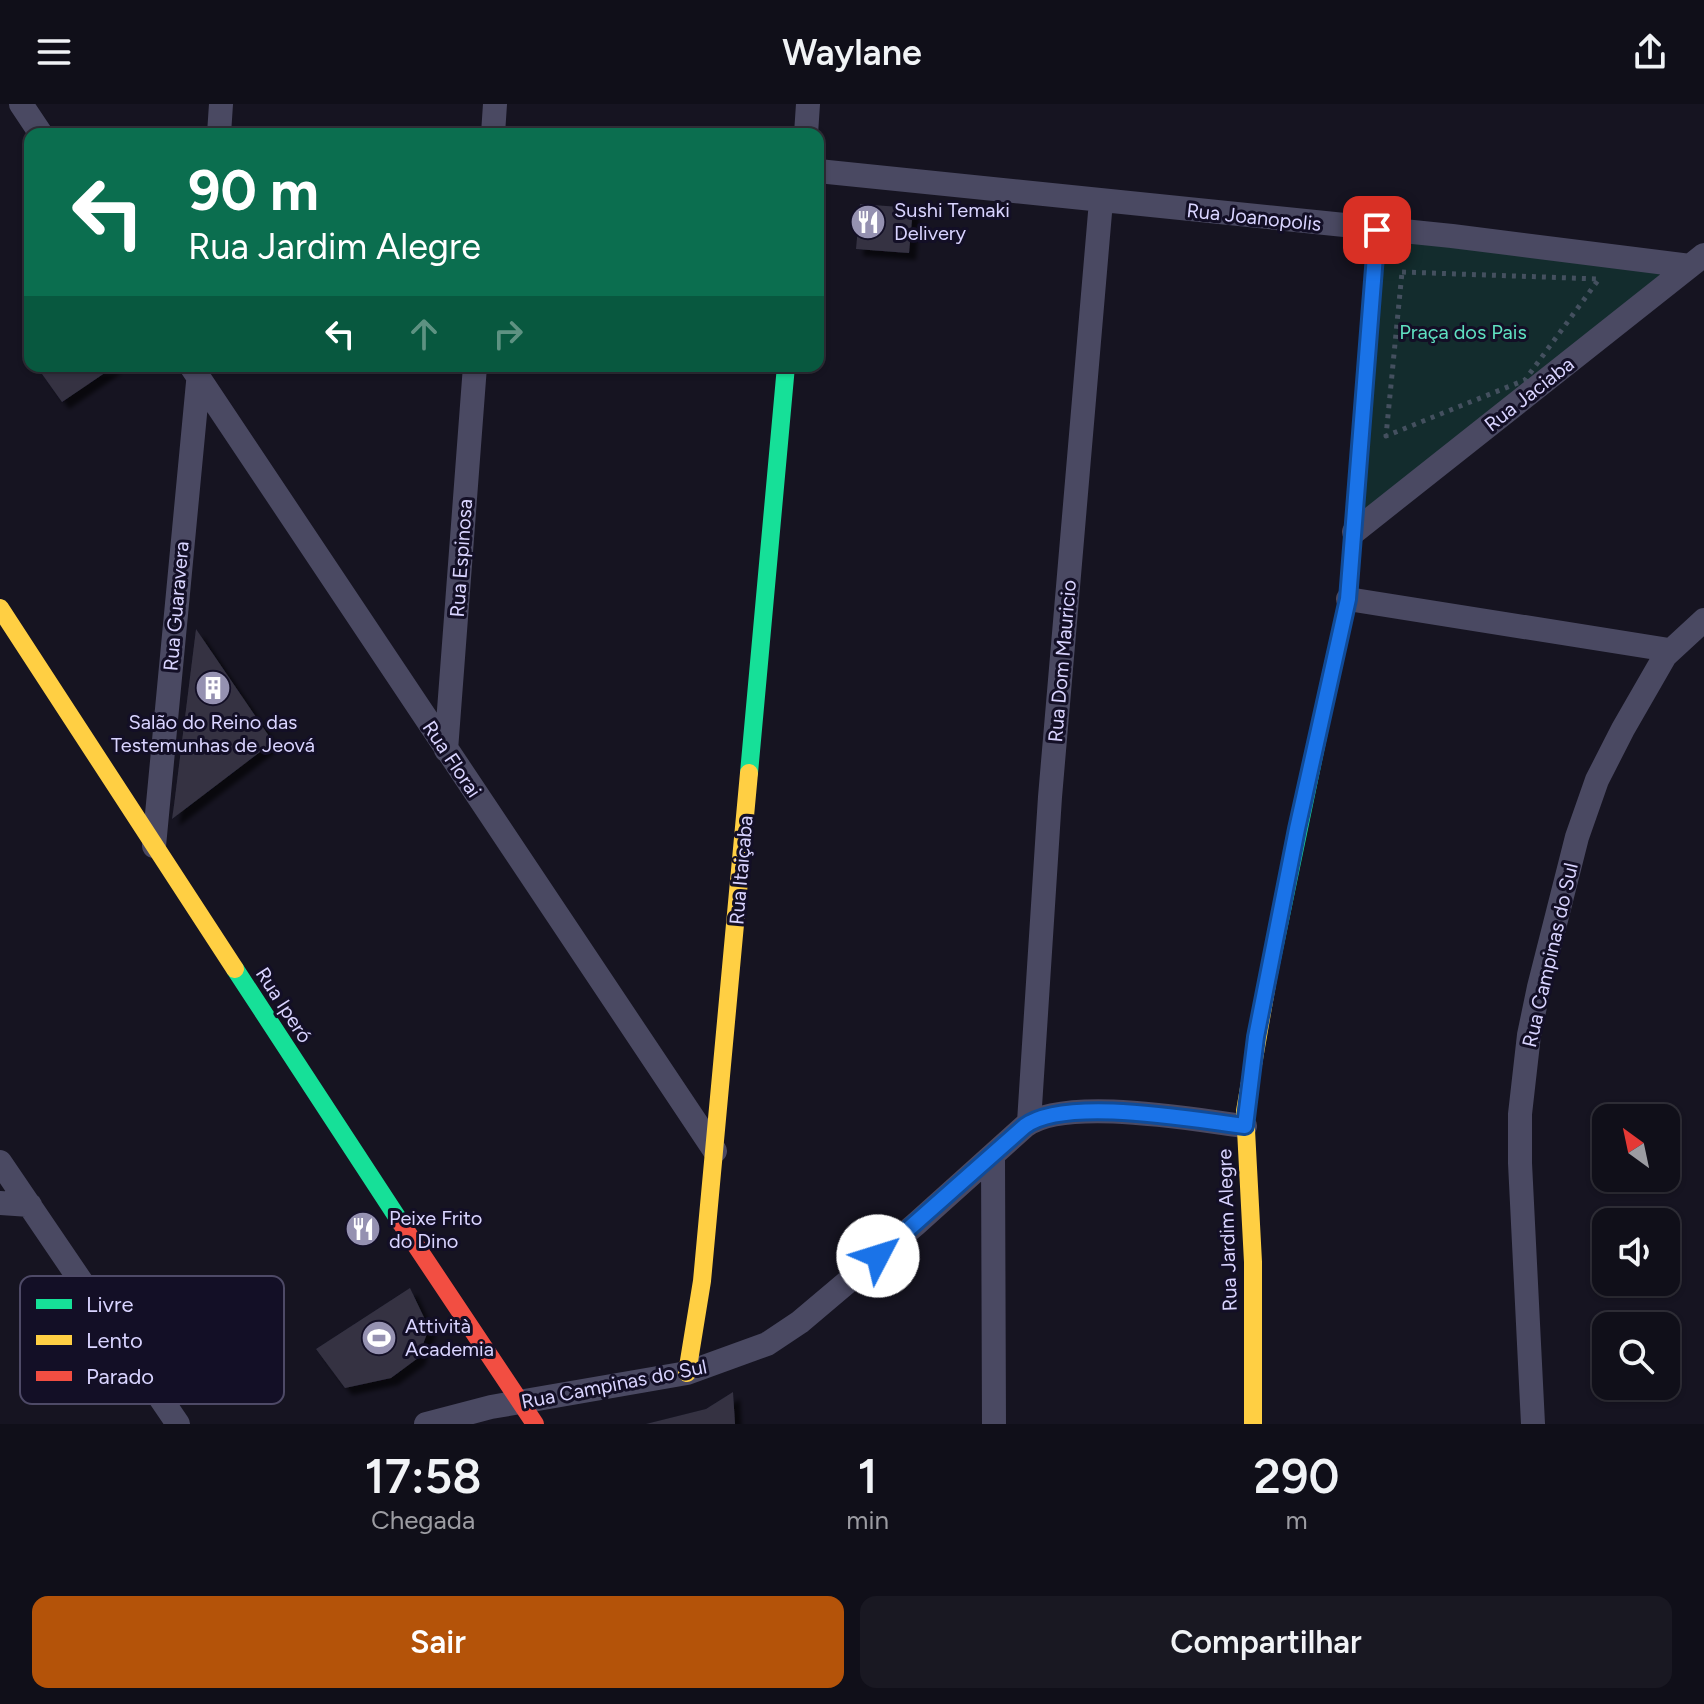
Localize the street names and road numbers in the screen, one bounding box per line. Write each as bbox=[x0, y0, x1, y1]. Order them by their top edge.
street label: Rua Joanopolis bbox=[1185, 198, 1323, 236]
street label: Rua Jaciaba bbox=[1479, 352, 1579, 436]
street label: Rua Espinosa bbox=[445, 498, 477, 618]
street label: Rua Guaravera bbox=[158, 540, 194, 672]
street label: Rua Dom Mauricio bbox=[1043, 579, 1081, 743]
street label: Rua Florai bbox=[418, 716, 486, 802]
street label: Rua Itaiçaba bbox=[724, 814, 758, 926]
street label: Rua Campinas do Sul bbox=[1517, 860, 1583, 1050]
street label: Rua Iperó bbox=[251, 963, 317, 1047]
street label: Rua Jardim Alegre bbox=[1212, 1148, 1242, 1312]
street label: Rua Campinas do Sul bbox=[519, 1354, 709, 1414]

